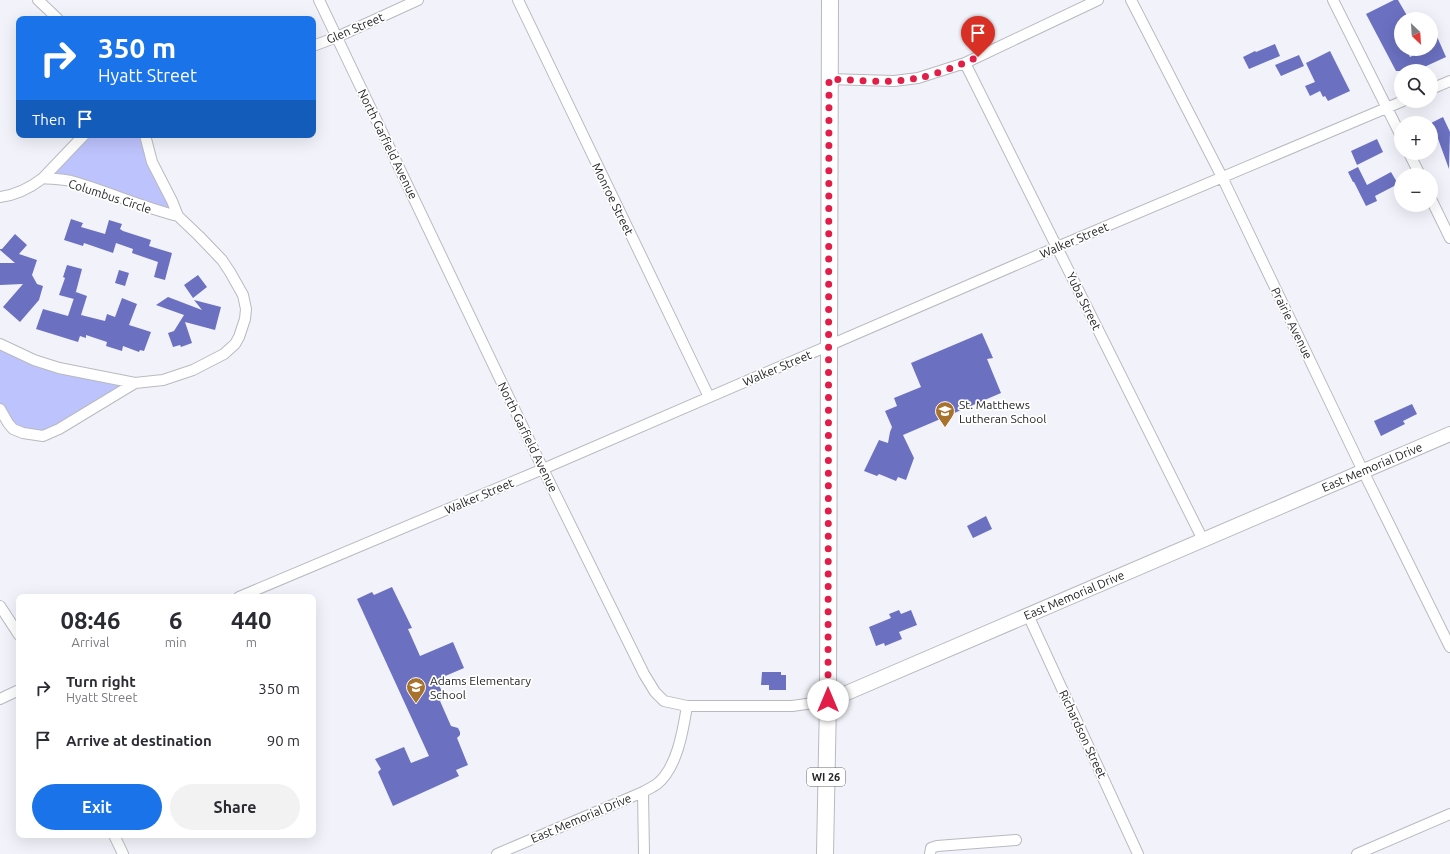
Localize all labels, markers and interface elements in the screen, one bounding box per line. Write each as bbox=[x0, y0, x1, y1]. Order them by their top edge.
street label: Glen Street bbox=[324, 10, 386, 46]
north arrow bbox=[1394, 12, 1438, 56]
map controls bbox=[1394, 12, 1438, 212]
pin bbox=[961, 16, 995, 57]
icon: arrive bbox=[967, 22, 989, 44]
icon: right bbox=[32, 32, 84, 84]
text: 350 m bbox=[98, 32, 176, 63]
button: search bbox=[1394, 64, 1438, 108]
text: Hyatt Street bbox=[98, 65, 197, 85]
street label: North Garfield Avenue bbox=[356, 87, 420, 201]
icon: arrive bbox=[74, 108, 96, 130]
text: Then bbox=[32, 111, 66, 128]
button: + bbox=[1394, 116, 1438, 160]
street label: Monroe Street bbox=[590, 161, 636, 237]
button: − bbox=[1394, 168, 1438, 212]
street label: Columbus Circle bbox=[67, 176, 153, 216]
street label: Walker Street bbox=[1038, 220, 1111, 260]
street label: Yuba Street bbox=[1064, 270, 1104, 332]
street label: Prairie Avenue bbox=[1269, 285, 1315, 361]
street label: Walker Street bbox=[741, 348, 814, 388]
street label: North Garfield Avenue bbox=[496, 380, 560, 494]
place label: St. Matthews Lutheran School bbox=[959, 398, 1046, 425]
school or university icon: St. Matthews Lutheran School bbox=[934, 400, 956, 428]
street label: East Memorial Drive bbox=[1320, 440, 1424, 494]
street label: Walker Street bbox=[443, 476, 516, 516]
street label: East Memorial Drive bbox=[1022, 568, 1126, 622]
text: 08:46 bbox=[60, 607, 120, 634]
text: 6 bbox=[169, 607, 182, 634]
text: 440 bbox=[231, 607, 272, 634]
text: Arrival bbox=[71, 635, 109, 649]
text: min bbox=[165, 635, 187, 649]
text: m bbox=[246, 635, 257, 649]
text: Turn right bbox=[66, 673, 136, 690]
place label: Adams Elementary School bbox=[430, 674, 531, 701]
school or university icon: Adams Elementary School bbox=[405, 676, 427, 704]
icon: right bbox=[32, 677, 54, 699]
position arrow bbox=[807, 679, 849, 721]
text: 350 m bbox=[258, 680, 300, 697]
street label: Richardson Street bbox=[1057, 688, 1109, 780]
text: Hyatt Street bbox=[66, 690, 138, 704]
icon: arrive bbox=[32, 729, 54, 751]
text: Arrive at destination bbox=[66, 732, 212, 749]
text: 90 m bbox=[267, 732, 300, 749]
road number: WI 26 bbox=[807, 768, 845, 786]
button: Exit bbox=[32, 784, 162, 830]
button: Share bbox=[170, 784, 300, 830]
street label: East Memorial Drive bbox=[529, 791, 633, 845]

